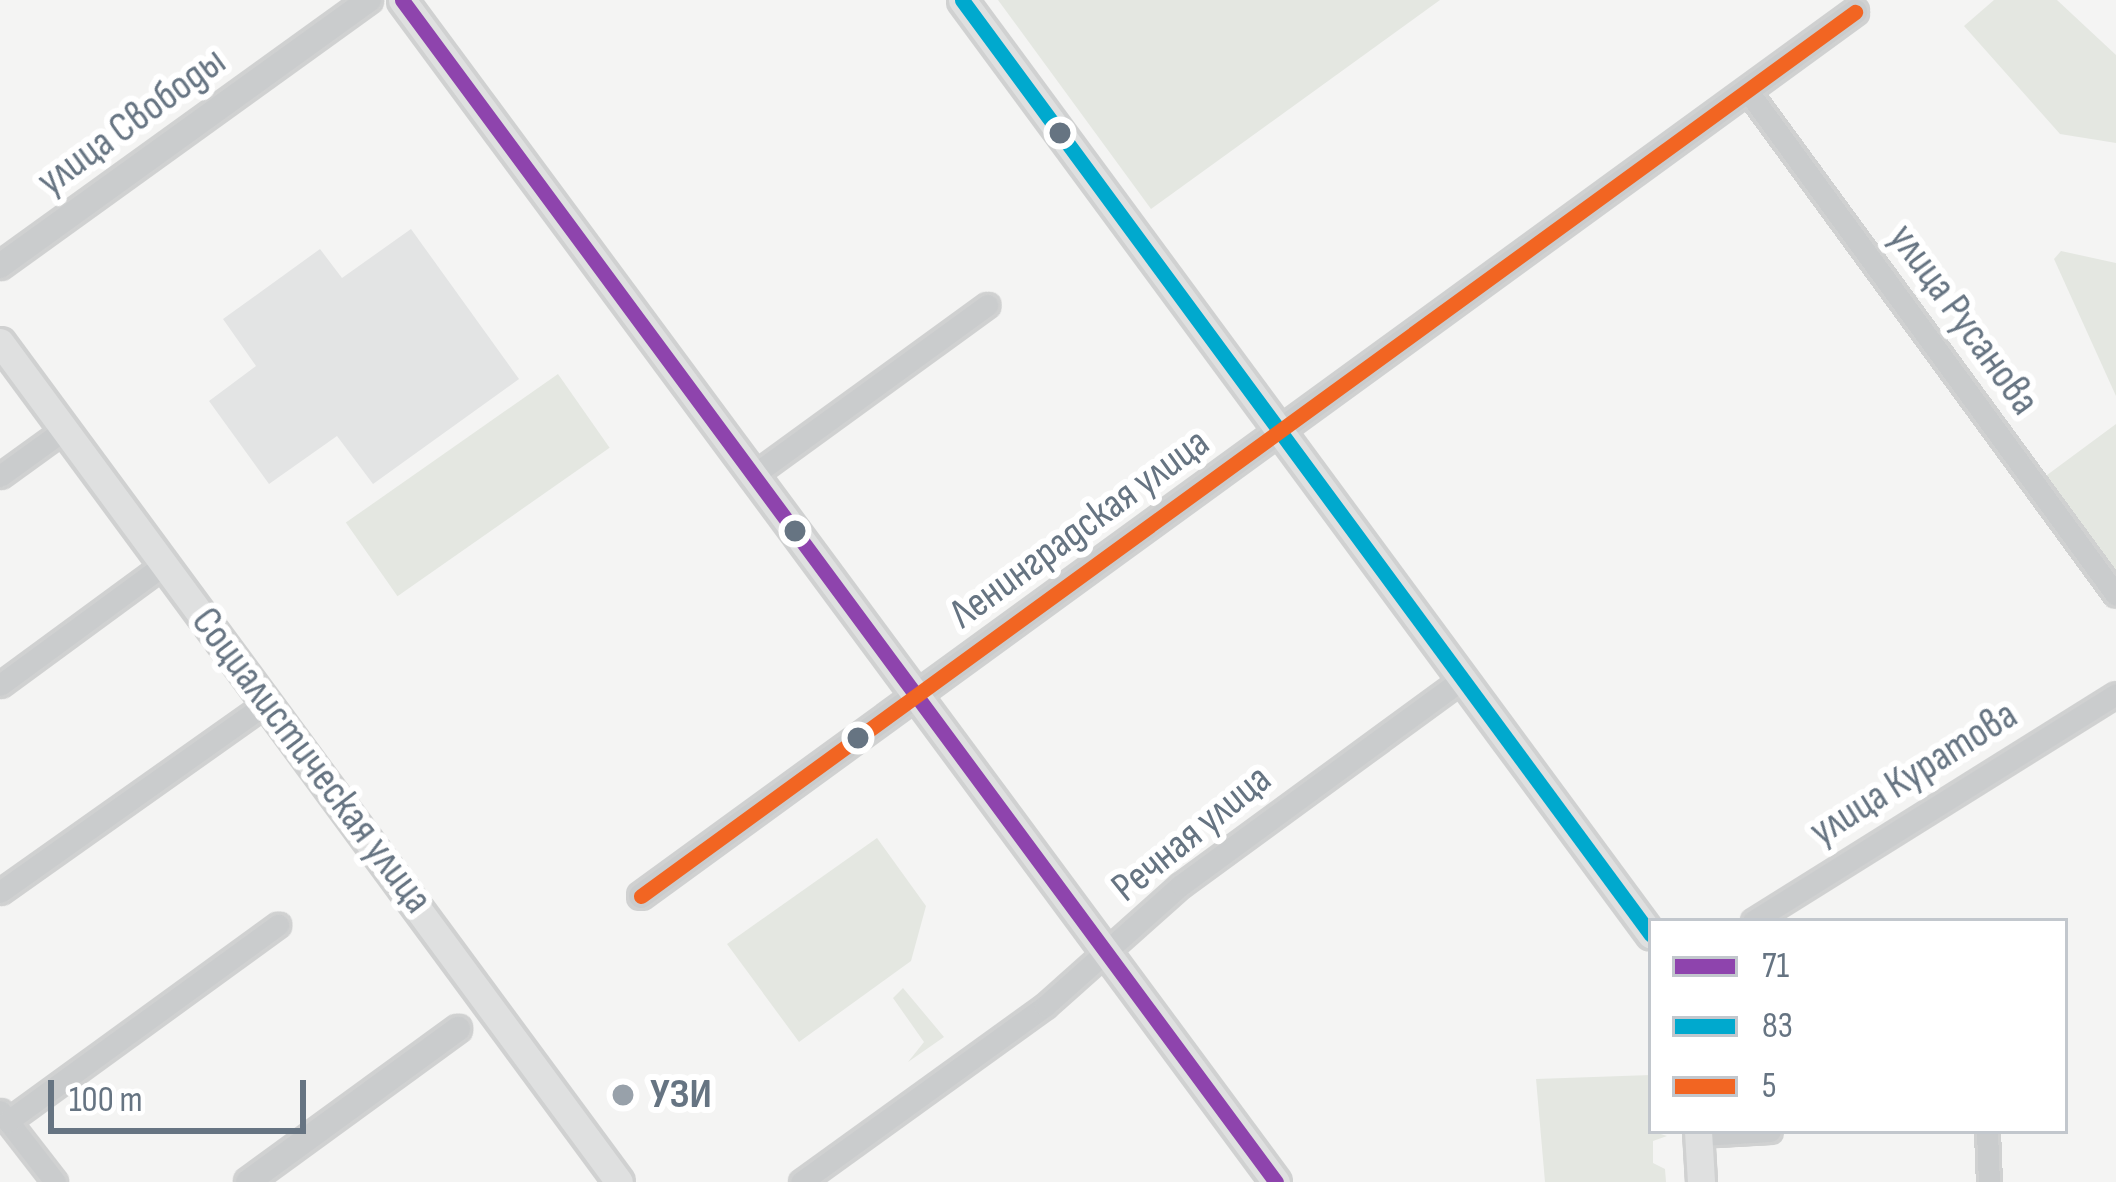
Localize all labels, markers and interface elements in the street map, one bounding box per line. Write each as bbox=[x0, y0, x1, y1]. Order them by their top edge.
street label: улица Свободы bbox=[28, 37, 236, 207]
unlabelled marker bbox=[1049, 122, 1071, 144]
street label: улица Русанова bbox=[1877, 215, 2049, 425]
street label: Ленинградская улица bbox=[941, 418, 1219, 640]
unlabelled marker bbox=[784, 520, 806, 542]
street label: Социалистическая улица bbox=[180, 598, 442, 924]
street label: улица Куратова bbox=[1801, 690, 2027, 858]
unlabelled marker bbox=[847, 727, 869, 749]
street label: Речная улица bbox=[1102, 755, 1282, 913]
legend bbox=[1648, 918, 2068, 1134]
text: 71 bbox=[1762, 945, 1789, 988]
text: 83 bbox=[1762, 1005, 1793, 1048]
scale bar bbox=[54, 1056, 312, 1130]
text: 5 bbox=[1762, 1065, 1776, 1108]
place label: УЗИ bbox=[650, 1070, 712, 1120]
text: 100 m bbox=[69, 1079, 143, 1122]
marker: УЗИ bbox=[607, 1079, 639, 1111]

